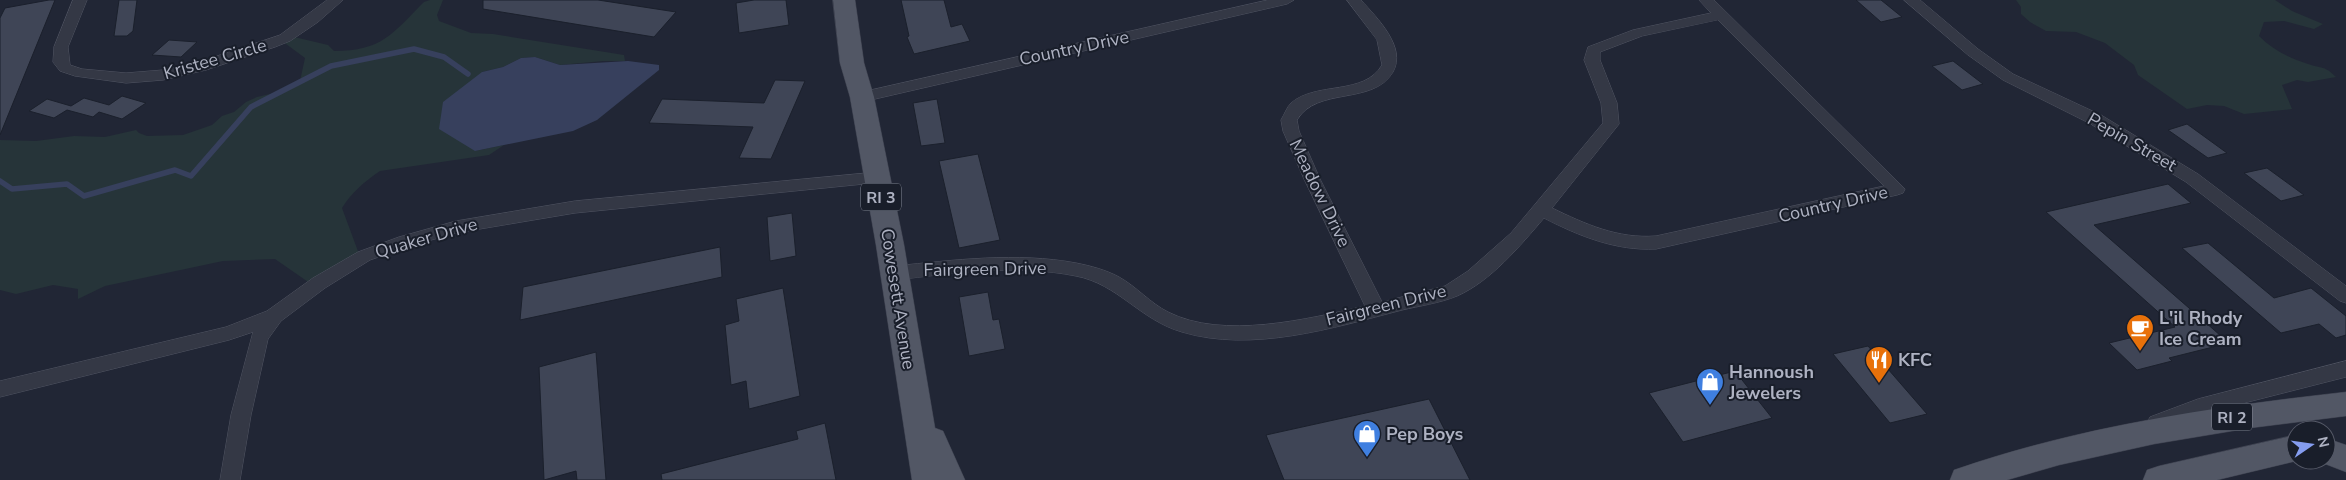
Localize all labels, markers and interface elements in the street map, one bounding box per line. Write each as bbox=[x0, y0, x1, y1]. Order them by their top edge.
street label: Country Drive bbox=[1017, 25, 1131, 71]
street label: Kristee Circle bbox=[161, 33, 269, 85]
street label: Pepin Street bbox=[2083, 107, 2182, 178]
street label: Meadow Drive bbox=[1283, 135, 1357, 251]
street label: Country Drive bbox=[1776, 180, 1890, 228]
road number: RI 3 bbox=[861, 183, 901, 210]
street label: Quaker Drive bbox=[372, 212, 480, 264]
street label: Cowesett Avenue bbox=[875, 227, 921, 371]
street label: Fairgreen Drive bbox=[923, 256, 1047, 282]
street label: Fairgreen Drive bbox=[1323, 278, 1449, 332]
place label: L'il Rhody Ice Cream bbox=[2159, 306, 2243, 351]
cafe icon: L'il Rhody Ice Cream bbox=[2125, 313, 2155, 352]
restaurant icon: KFC bbox=[1864, 345, 1894, 384]
place label: KFC bbox=[1898, 348, 1932, 372]
place label: Hannoush Jewelers bbox=[1728, 360, 1814, 405]
shop icon: Hannoush Jewelers bbox=[1695, 367, 1725, 406]
road number: RI 2 bbox=[2212, 404, 2252, 431]
shop icon: Pep Boys bbox=[1352, 419, 1382, 458]
north arrow bbox=[2286, 420, 2336, 470]
place label: Pep Boys bbox=[1386, 422, 1464, 446]
text: N bbox=[2313, 435, 2334, 449]

